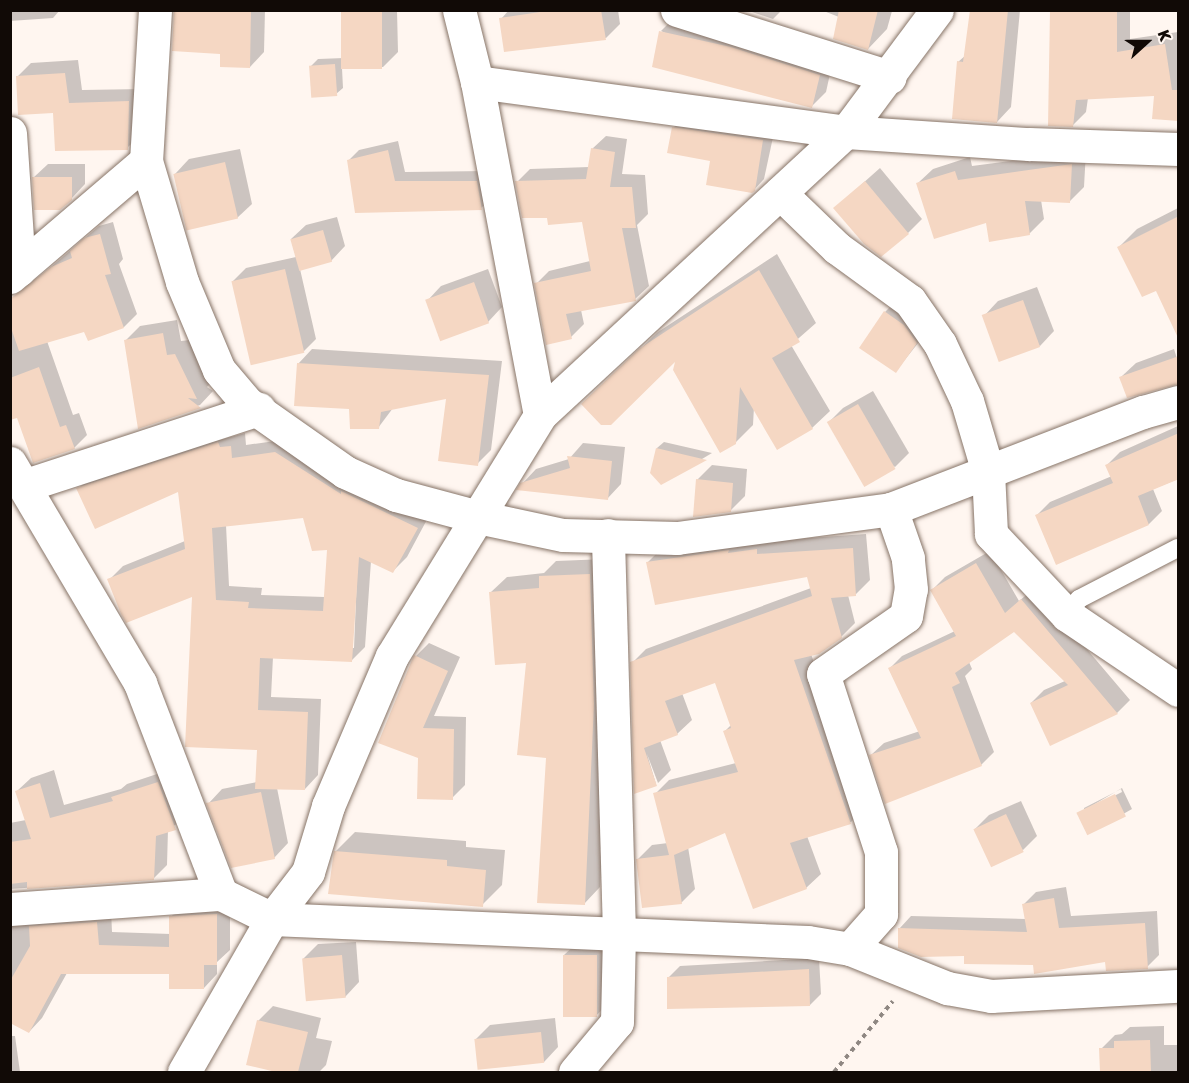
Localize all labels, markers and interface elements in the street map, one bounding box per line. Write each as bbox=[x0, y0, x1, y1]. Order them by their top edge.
north arrow bbox=[1117, 12, 1177, 72]
text: K bbox=[1153, 27, 1175, 44]

